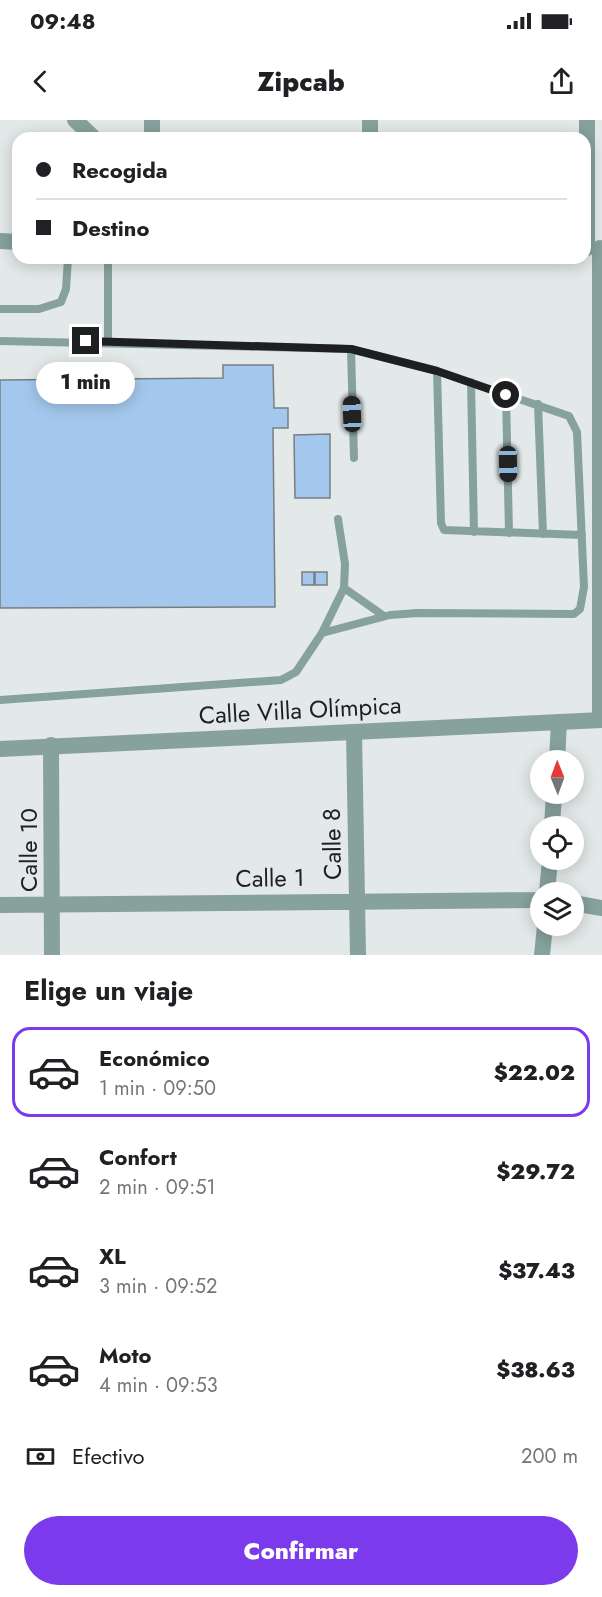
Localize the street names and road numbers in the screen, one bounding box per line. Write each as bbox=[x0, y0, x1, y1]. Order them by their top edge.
street label: Calle Villa Olímpica bbox=[198, 687, 402, 733]
street label: Calle 10 bbox=[11, 808, 46, 892]
street label: Calle 8 bbox=[314, 808, 350, 880]
street label: Calle 1 bbox=[235, 860, 305, 896]

